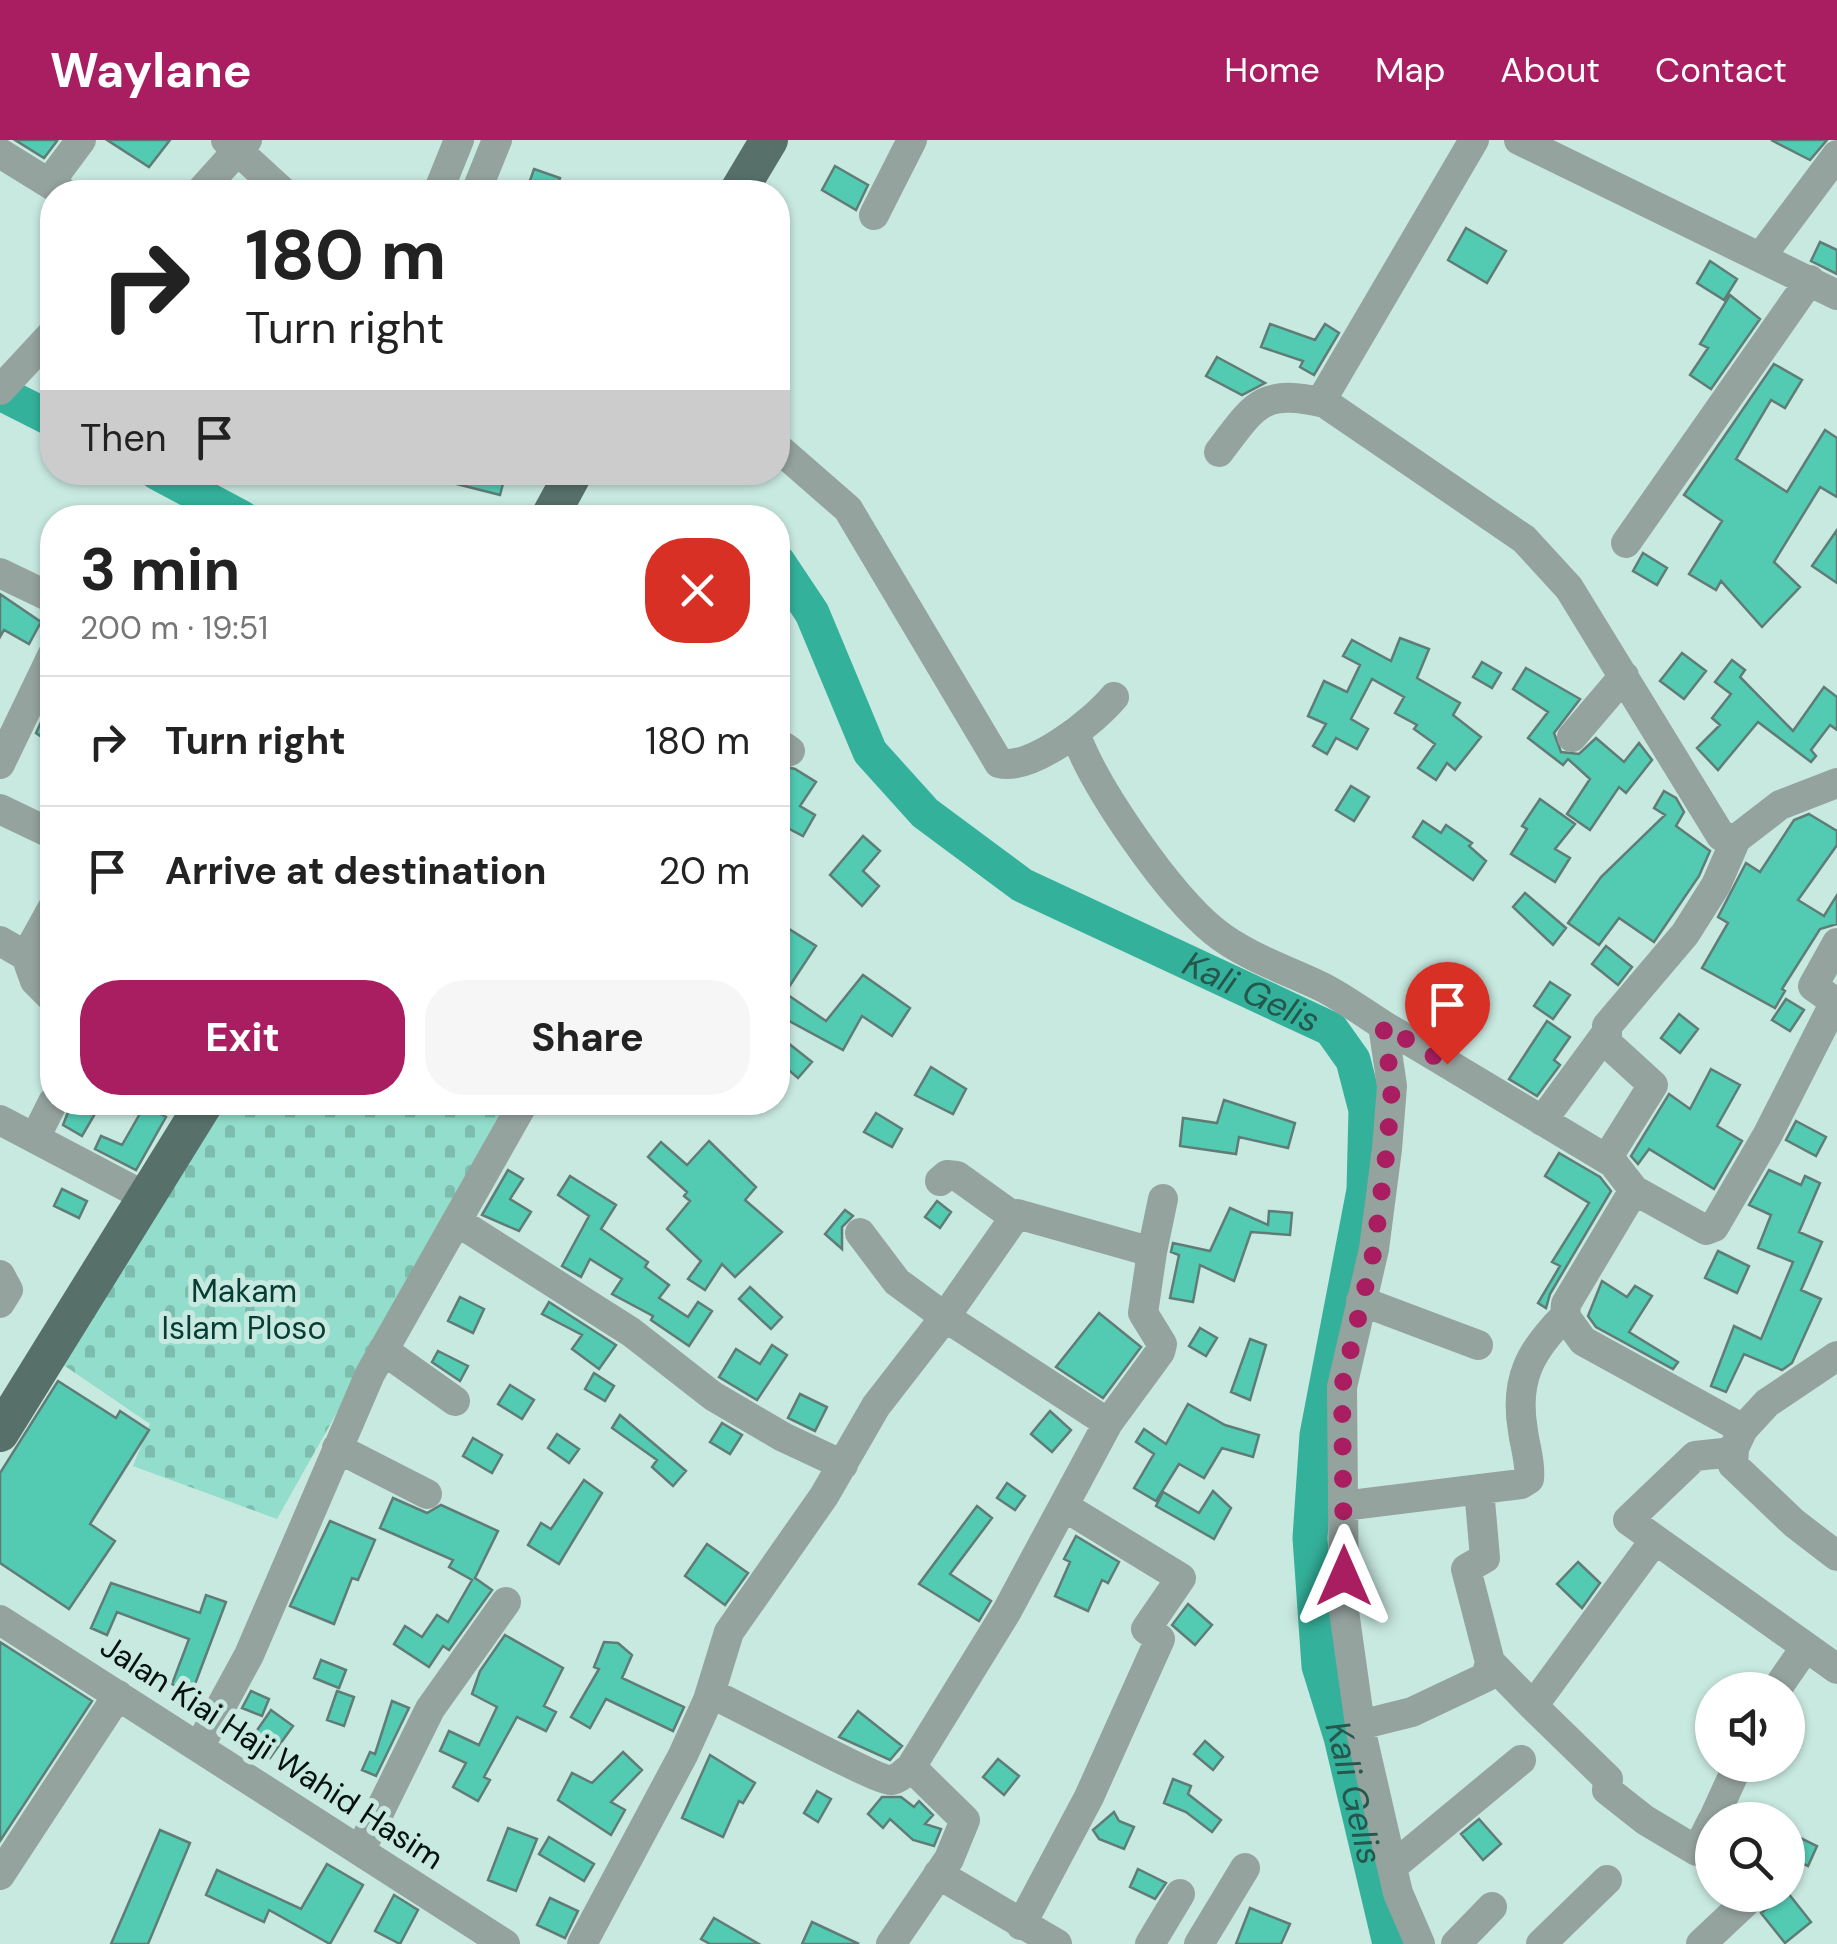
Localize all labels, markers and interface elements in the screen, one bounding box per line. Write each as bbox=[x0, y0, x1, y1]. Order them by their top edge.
text: Waylane bbox=[50, 39, 252, 102]
text: Home bbox=[1224, 47, 1320, 93]
text: Map bbox=[1375, 47, 1445, 93]
text: About bbox=[1500, 47, 1600, 93]
text: Contact bbox=[1655, 47, 1787, 93]
text: 180 m bbox=[245, 210, 446, 301]
icon: right bbox=[80, 220, 210, 350]
text: Turn right bbox=[245, 298, 444, 357]
icon: arrive bbox=[187, 410, 242, 465]
text: Then bbox=[80, 413, 167, 463]
text: 3 min bbox=[80, 530, 240, 609]
button: close bbox=[645, 538, 750, 643]
text: 200 m · 19:51 bbox=[80, 607, 268, 649]
icon: right bbox=[80, 714, 135, 769]
text: Turn right bbox=[165, 716, 346, 766]
text: 180 m bbox=[645, 716, 750, 766]
icon: arrive bbox=[80, 844, 135, 899]
text: Arrive at destination bbox=[165, 846, 547, 896]
text: 20 m bbox=[659, 846, 750, 896]
water label: Kali Gelis bbox=[1176, 940, 1327, 1044]
pin bbox=[1405, 962, 1490, 1065]
icon: arrive bbox=[1420, 977, 1475, 1032]
button: Exit bbox=[80, 980, 405, 1095]
button: Share bbox=[425, 980, 750, 1095]
park label: Makam Islam Ploso bbox=[162, 1270, 326, 1349]
position arrow bbox=[1292, 1524, 1396, 1628]
street label: Jalan Kiai Haji Wahid Hasim bbox=[92, 1625, 452, 1879]
map controls bbox=[1695, 1672, 1805, 1912]
button: sound bbox=[1695, 1672, 1805, 1782]
water label: Kali Gelis bbox=[1314, 1715, 1393, 1869]
button: search bbox=[1695, 1802, 1805, 1912]

